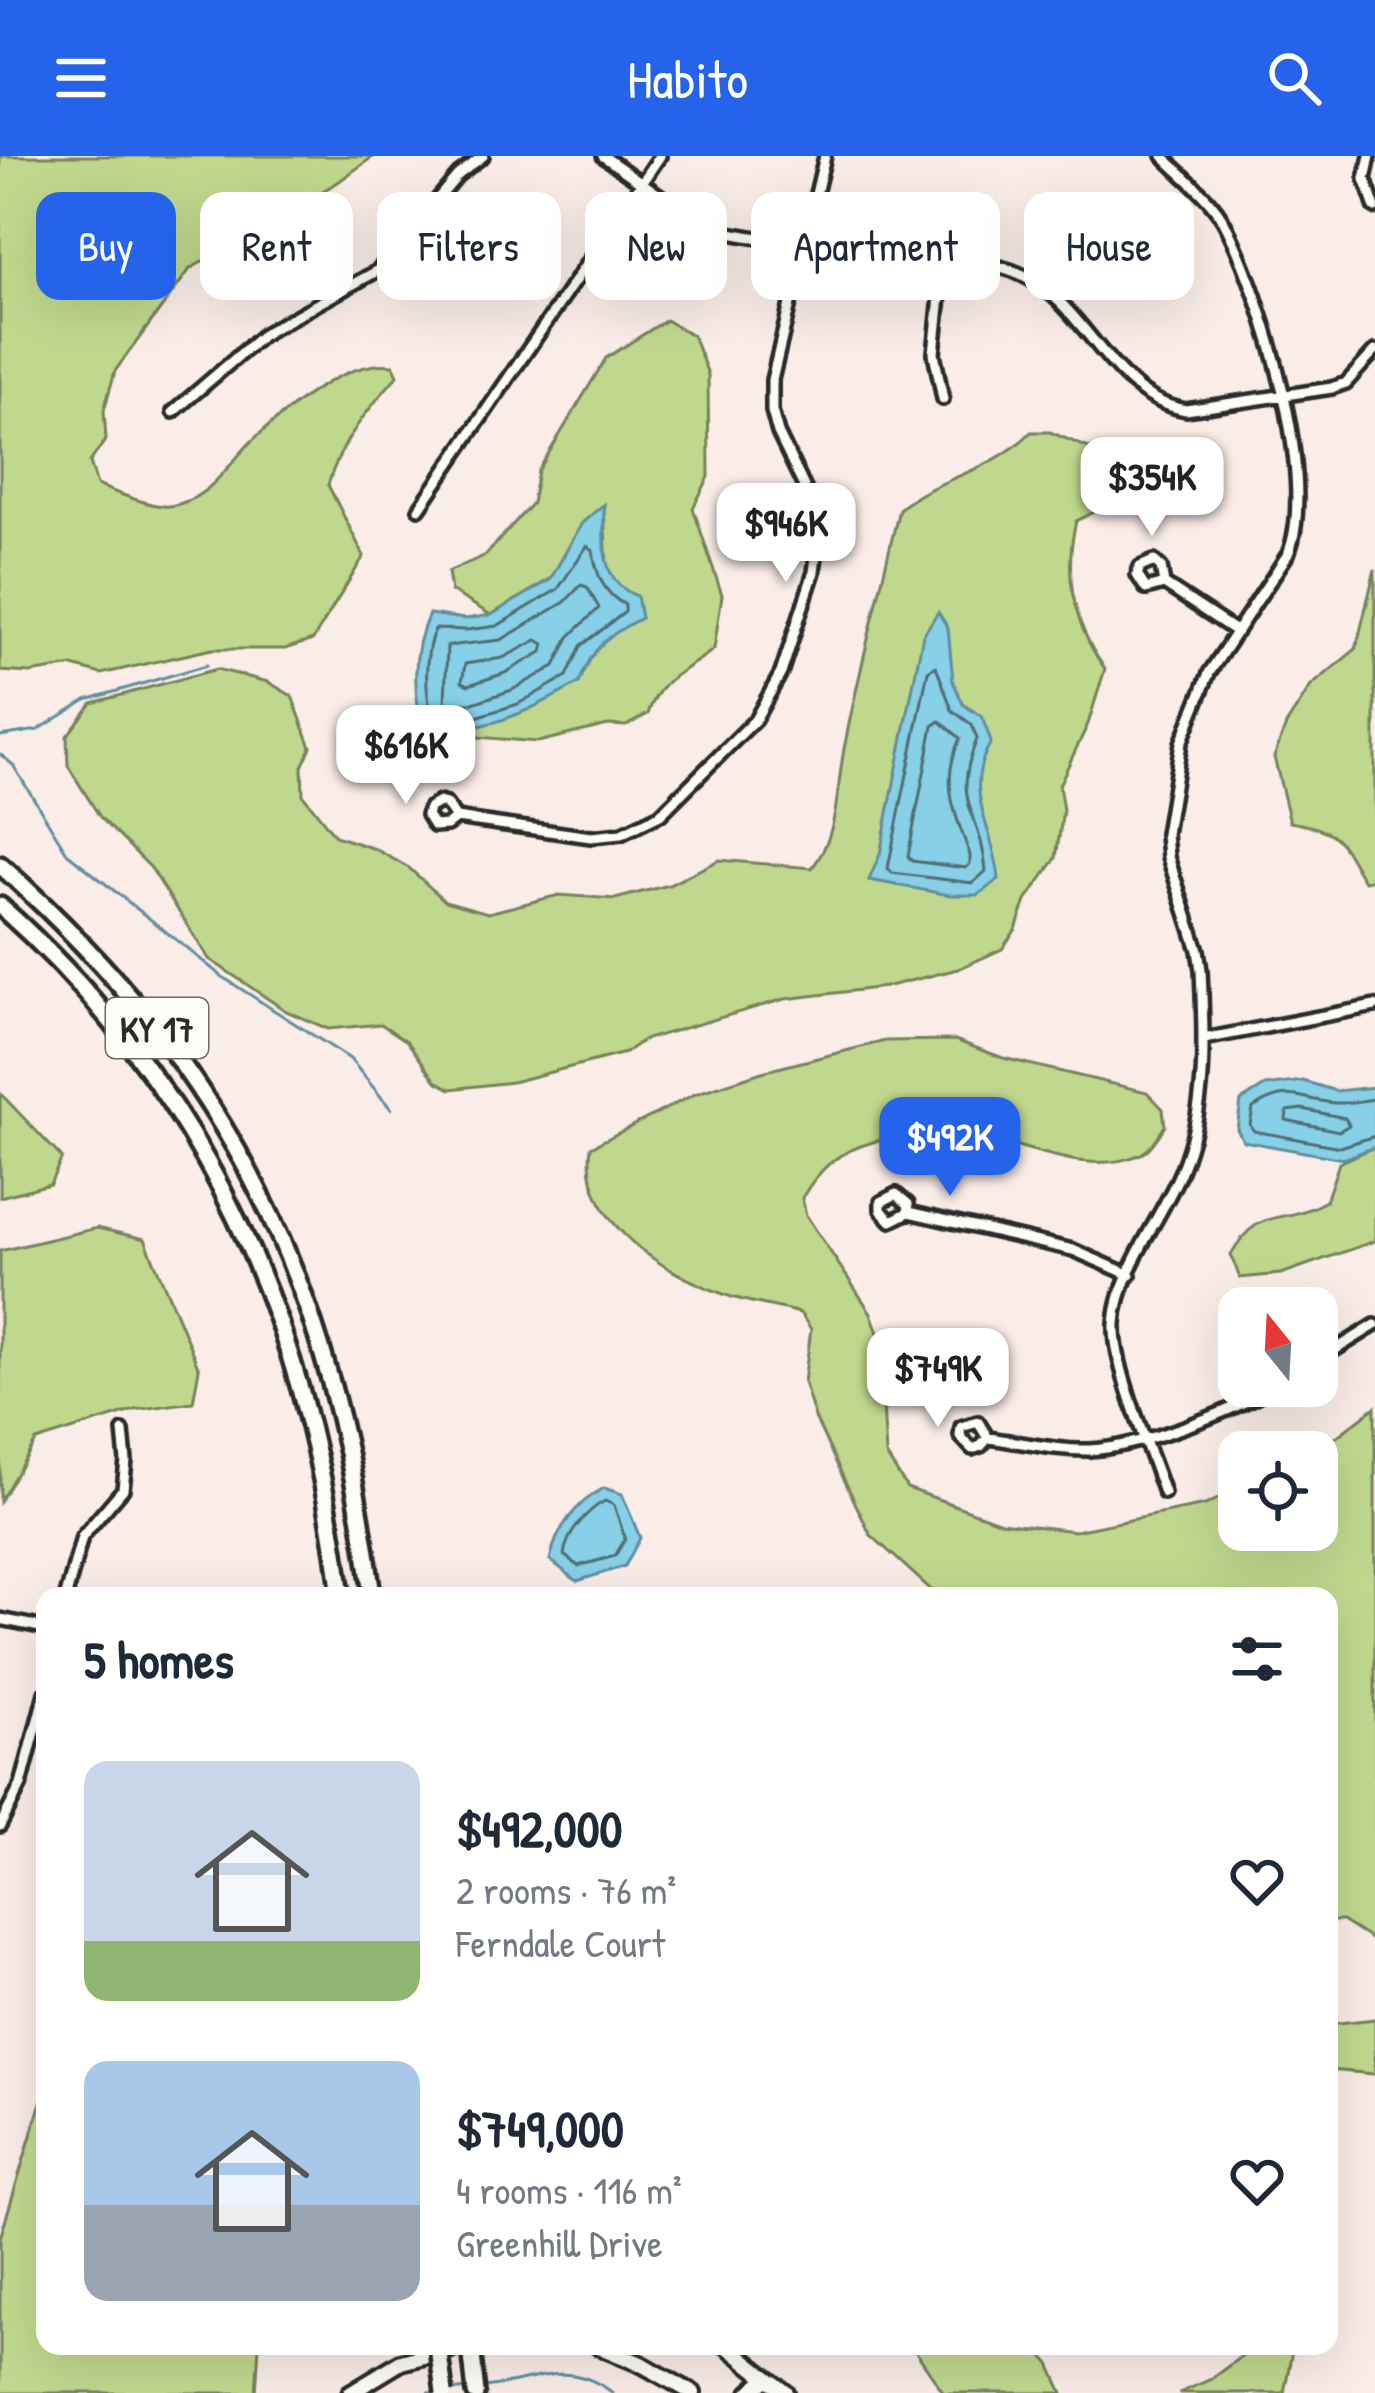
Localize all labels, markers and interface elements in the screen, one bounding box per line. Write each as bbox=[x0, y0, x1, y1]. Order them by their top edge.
text: Habito bbox=[627, 42, 748, 115]
icon: menu bbox=[48, 45, 114, 111]
icon: search bbox=[1261, 45, 1327, 111]
chip: Buy bbox=[36, 192, 176, 300]
chip: Rent bbox=[200, 192, 353, 300]
chip: Filters bbox=[377, 192, 561, 300]
chip: New bbox=[585, 192, 727, 300]
chip: Apartment bbox=[751, 192, 1000, 300]
chip: House bbox=[1024, 192, 1194, 300]
pin: $354K bbox=[1068, 437, 1236, 539]
text: $354K bbox=[1108, 449, 1196, 502]
pin: $946K bbox=[702, 483, 870, 585]
text: $946K bbox=[744, 495, 828, 548]
pin: $616K bbox=[322, 705, 490, 807]
text: $616K bbox=[363, 717, 449, 770]
road number: KY 17 bbox=[106, 998, 208, 1058]
pin: $492K bbox=[866, 1097, 1034, 1199]
text: $492K bbox=[906, 1109, 994, 1162]
north arrow bbox=[1218, 1287, 1338, 1407]
map controls bbox=[1218, 1287, 1338, 1551]
pin: $749K bbox=[854, 1328, 1022, 1430]
text: $749K bbox=[894, 1340, 982, 1393]
button: locate bbox=[1218, 1431, 1338, 1551]
text: 5 homes bbox=[84, 1625, 234, 1694]
icon: filters bbox=[1224, 1626, 1290, 1692]
text: $492,000 bbox=[456, 1794, 622, 1863]
icon: home bbox=[180, 1809, 324, 1953]
icon: heart bbox=[1224, 1848, 1290, 1914]
text: 2 rooms · 76 m² bbox=[456, 1863, 676, 1916]
text: Ferndale Court bbox=[456, 1916, 665, 1969]
text: $749,000 bbox=[456, 2094, 624, 2163]
icon: home bbox=[180, 2109, 324, 2253]
icon: heart bbox=[1224, 2148, 1290, 2214]
text: 4 rooms · 116 m² bbox=[456, 2163, 682, 2216]
text: Greenhill Drive bbox=[456, 2216, 663, 2269]

